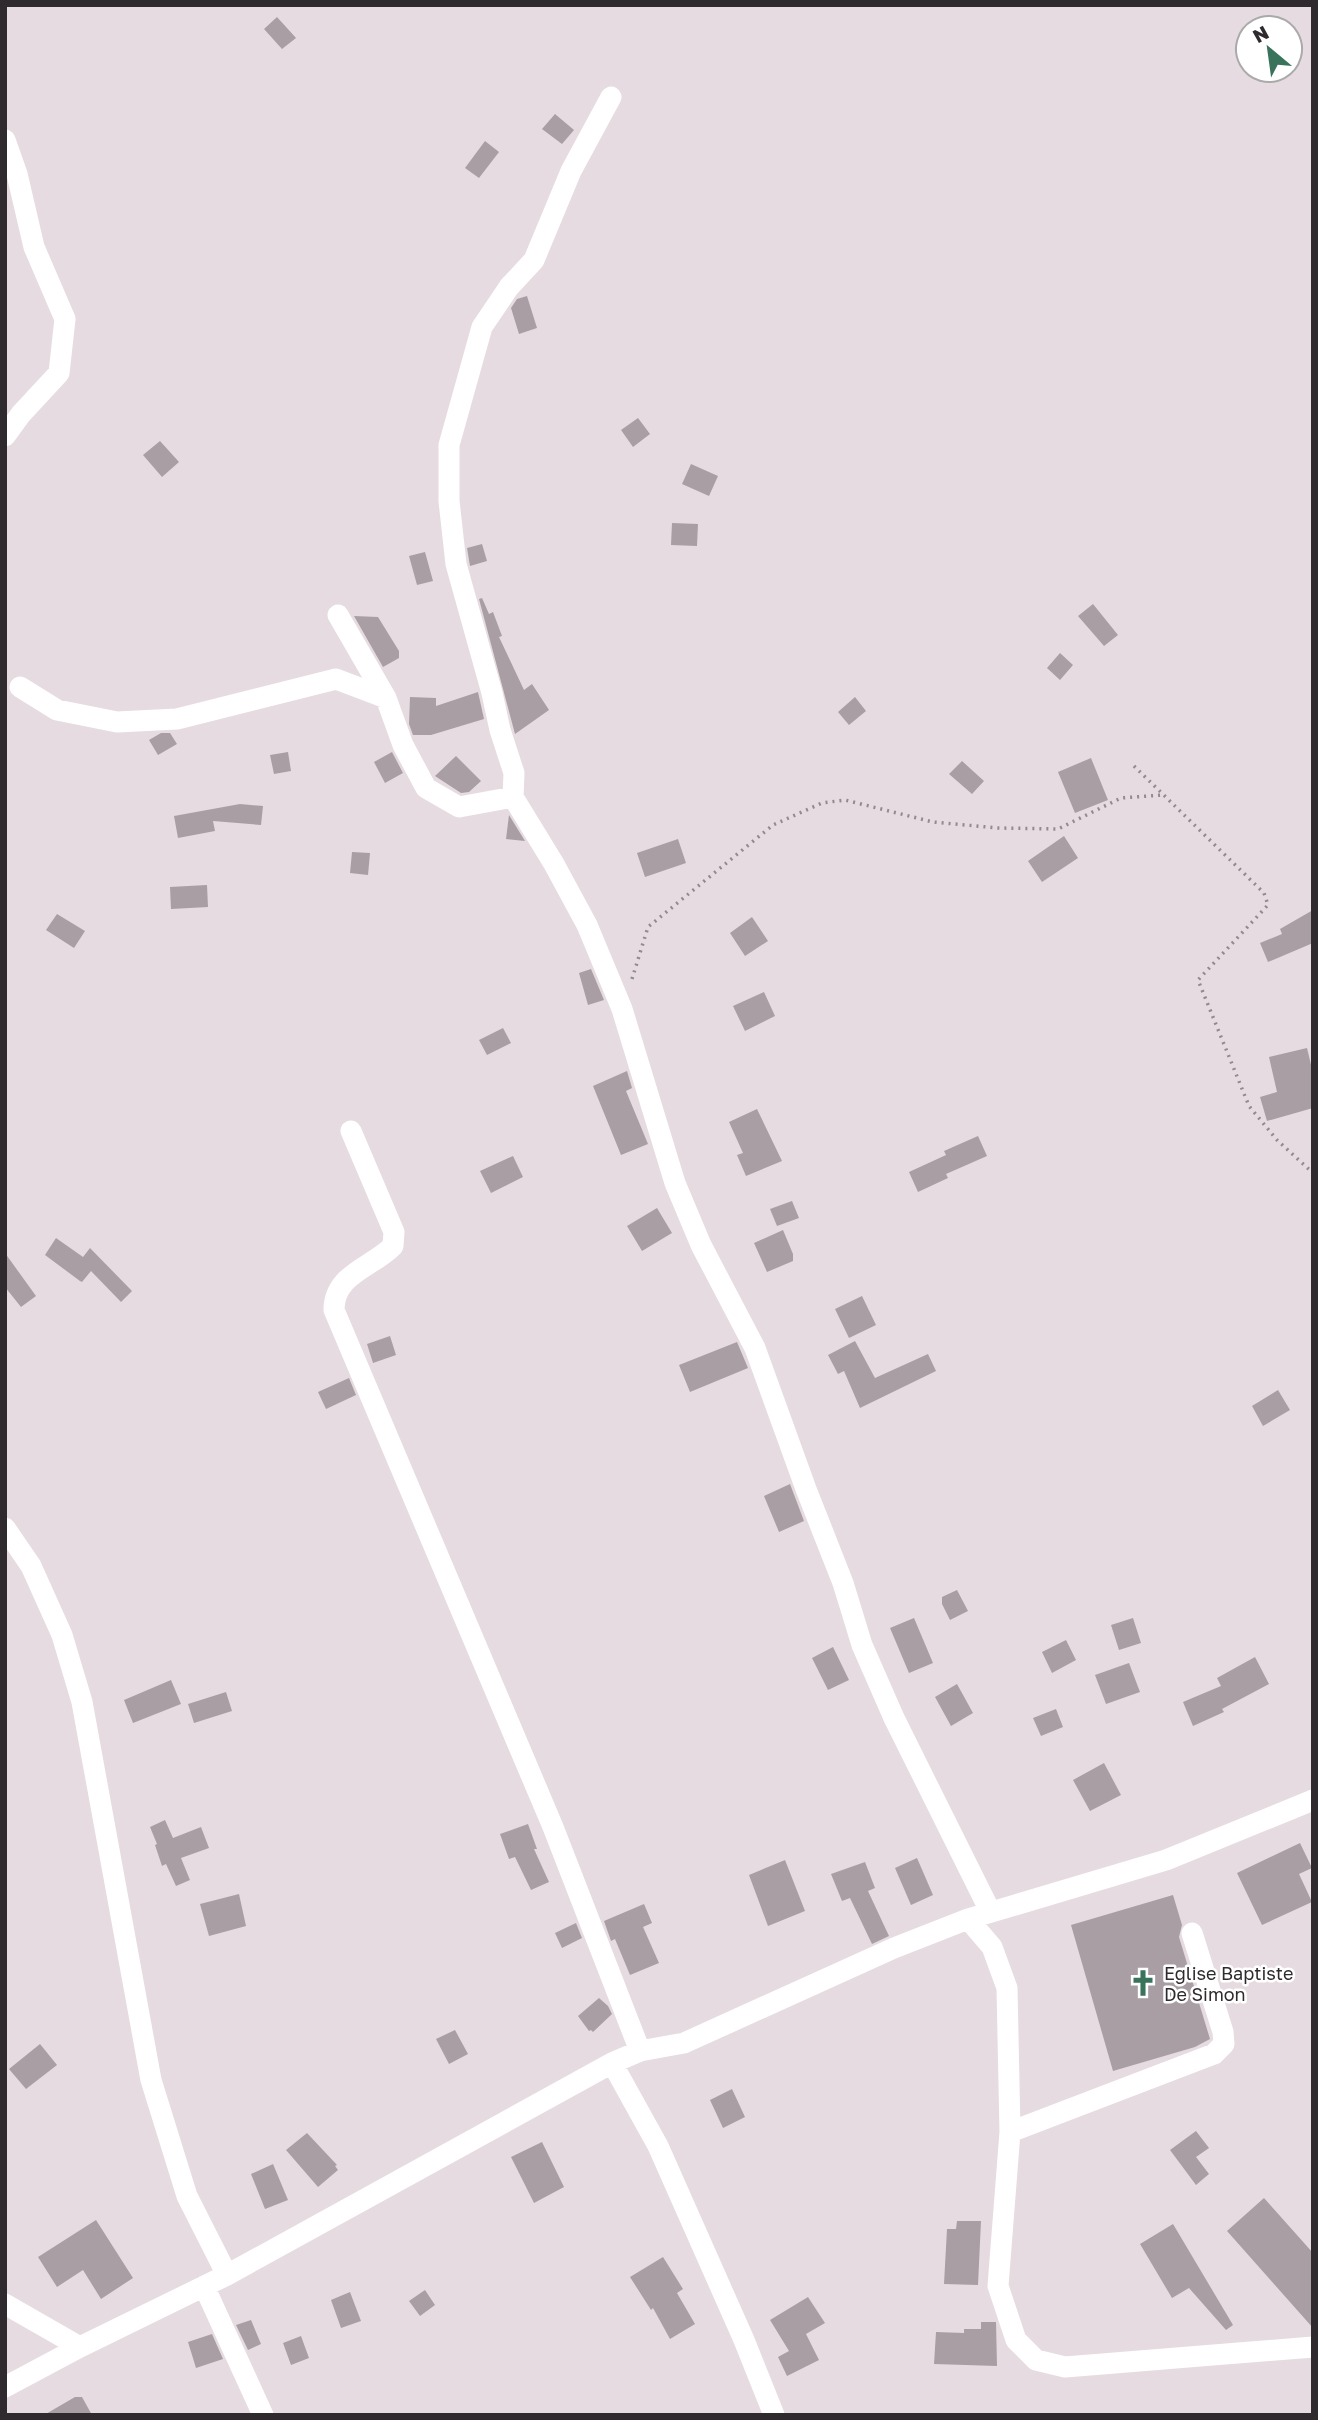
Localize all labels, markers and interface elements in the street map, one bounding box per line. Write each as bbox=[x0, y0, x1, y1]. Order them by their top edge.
north arrow bbox=[1234, 14, 1304, 84]
text: N bbox=[1249, 20, 1272, 47]
place label: Eglise Baptiste De Simon bbox=[1164, 1962, 1293, 2005]
church icon: Eglise Baptiste De Simon bbox=[1128, 1968, 1158, 1998]

